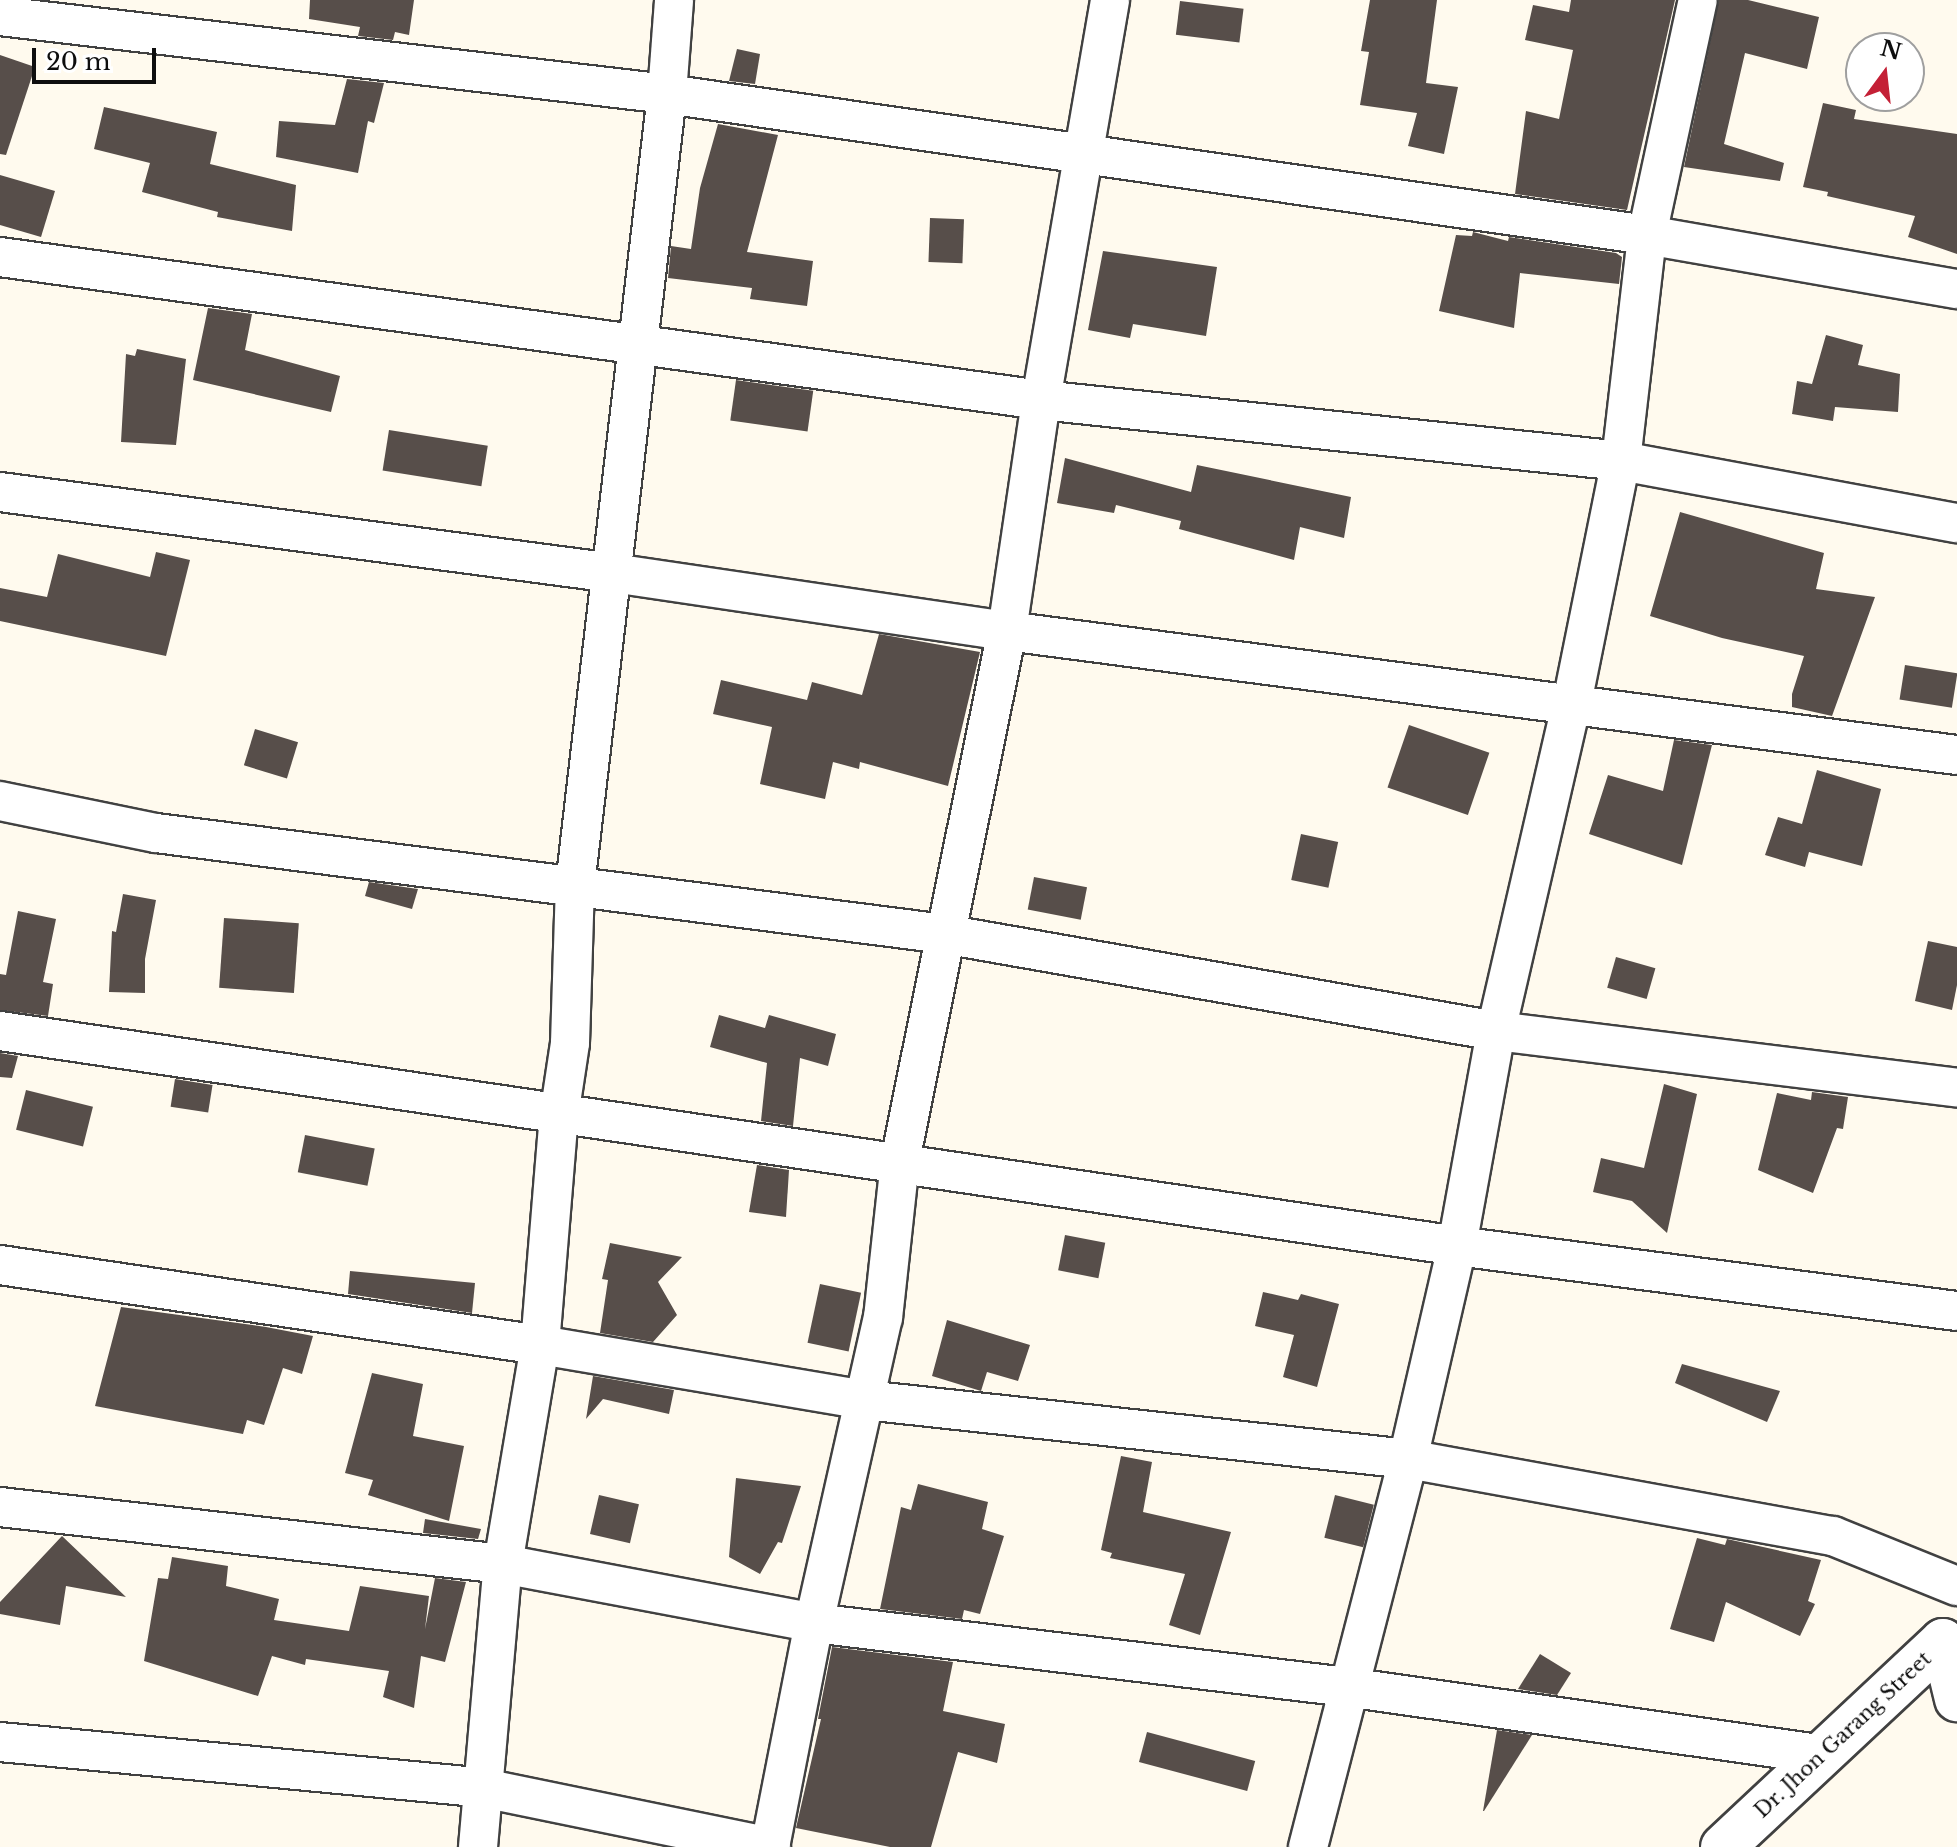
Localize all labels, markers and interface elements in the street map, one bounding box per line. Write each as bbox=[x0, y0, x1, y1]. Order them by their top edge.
scale bar bbox=[36, 32, 160, 82]
north arrow bbox=[1845, 32, 1925, 112]
text: N bbox=[1877, 35, 1904, 66]
text: 20 m bbox=[46, 47, 111, 76]
street label: Dr. Jhon Garang Street bbox=[1750, 1647, 1936, 1823]

